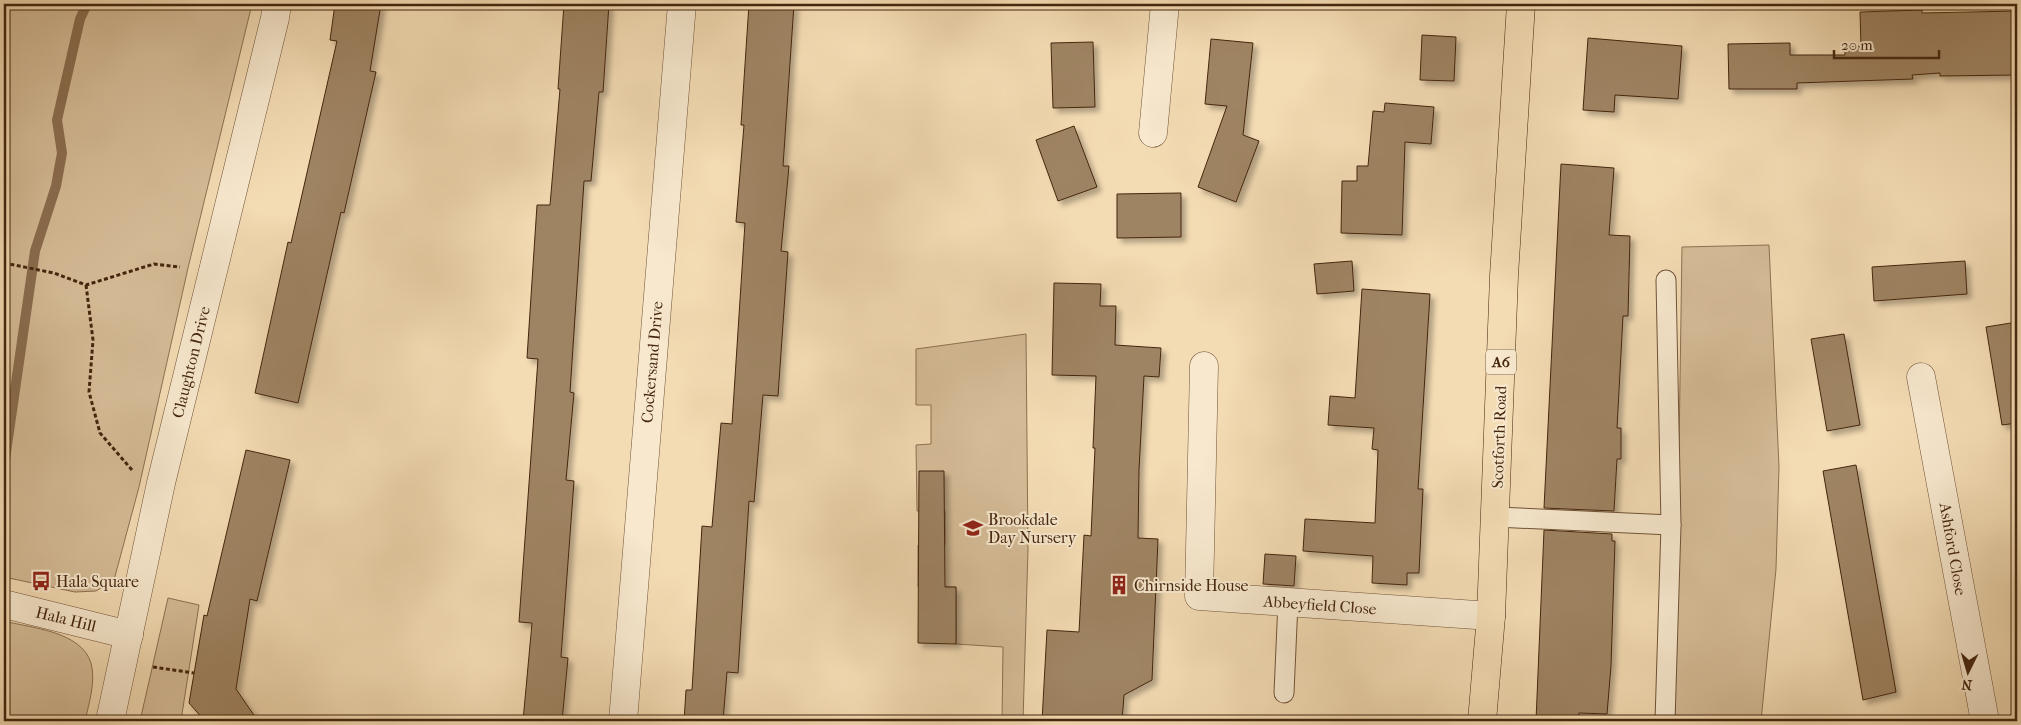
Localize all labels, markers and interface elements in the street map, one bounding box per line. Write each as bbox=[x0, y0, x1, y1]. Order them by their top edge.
scale bar bbox=[1834, 28, 1938, 60]
text: 20 m bbox=[1841, 36, 1873, 54]
street label: Cockersand Drive bbox=[637, 300, 667, 424]
street label: Claughton Drive bbox=[168, 304, 214, 420]
road number: A6 bbox=[1486, 350, 1516, 374]
street label: Scotforth Road bbox=[1488, 385, 1510, 489]
street label: Ashford Close bbox=[1935, 500, 1971, 597]
place label: Brookdale Day Nursery bbox=[988, 510, 1077, 547]
school or university icon: Brookdale Day Nursery bbox=[962, 517, 984, 539]
bus stop icon: Hala Square bbox=[30, 570, 52, 592]
place label: Hala Square bbox=[56, 572, 139, 591]
building icon: Chirnside House bbox=[1108, 574, 1130, 596]
place label: Chirnside House bbox=[1134, 576, 1249, 595]
street label: Abbeyfield Close bbox=[1262, 591, 1377, 618]
street label: Hala Hill bbox=[34, 602, 99, 636]
north arrow bbox=[1944, 648, 1994, 698]
text: N bbox=[1961, 675, 1973, 693]

